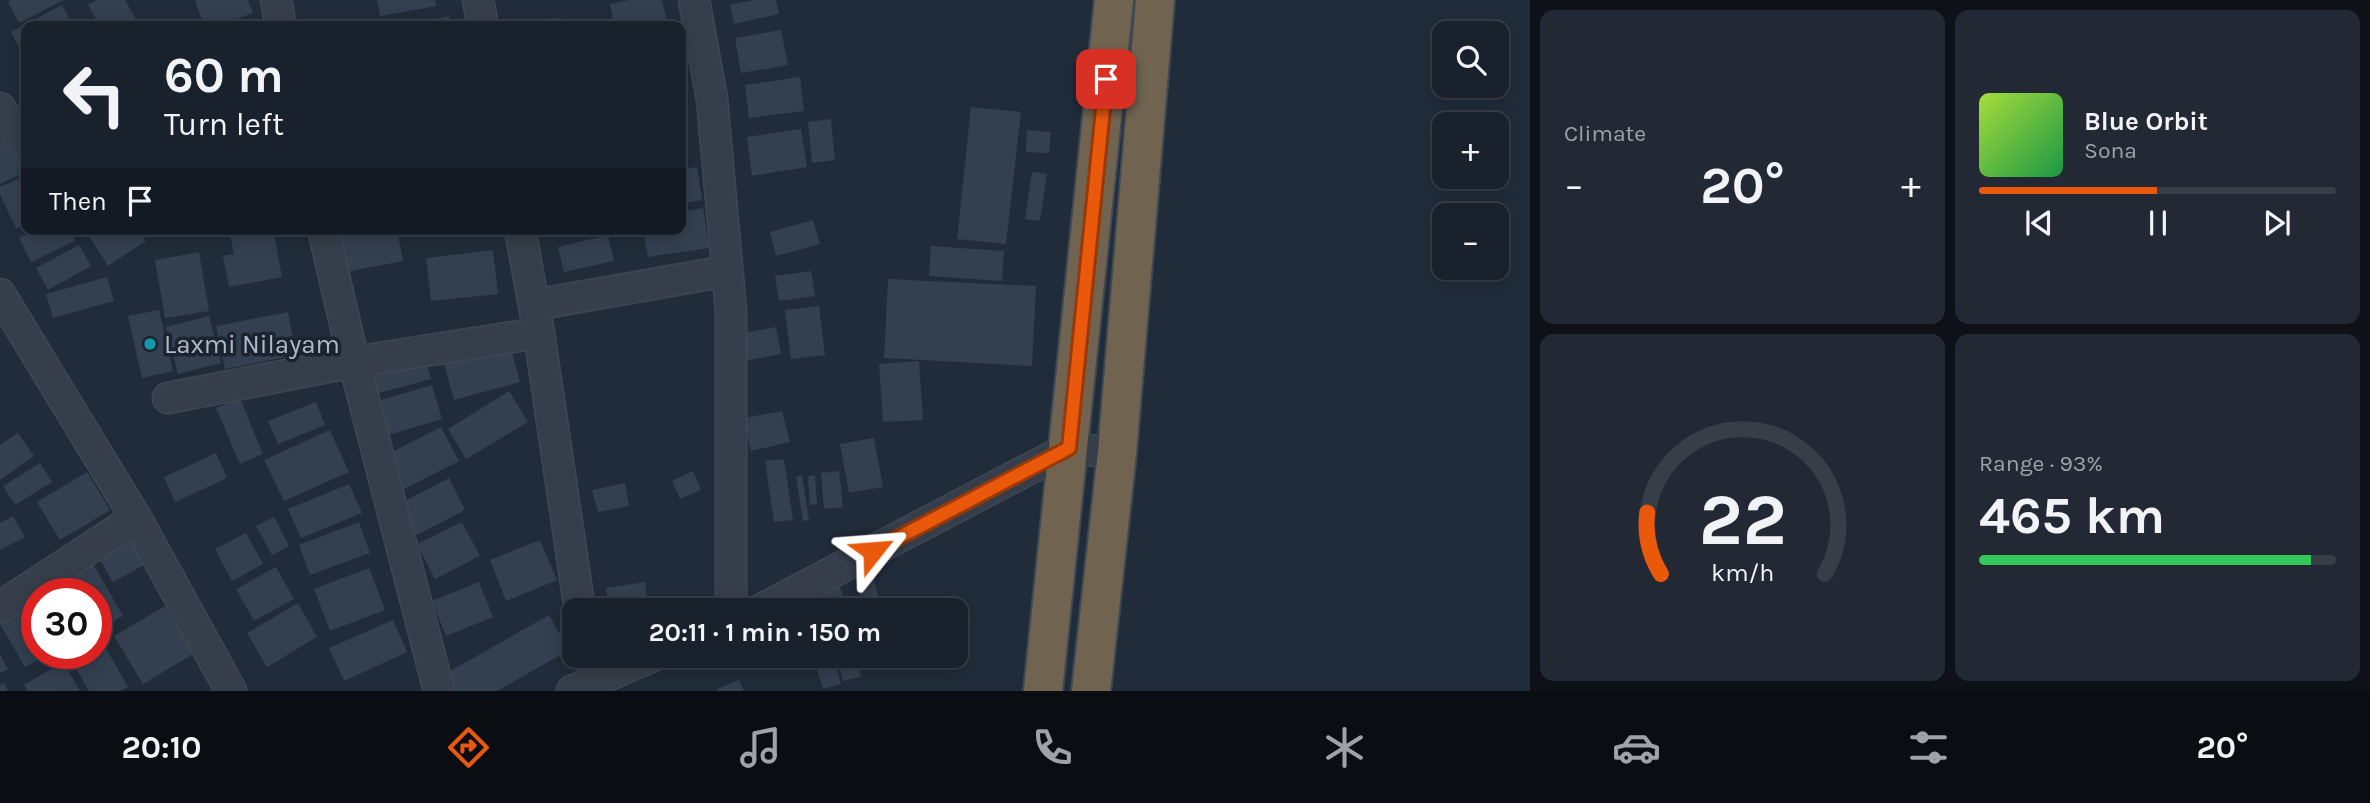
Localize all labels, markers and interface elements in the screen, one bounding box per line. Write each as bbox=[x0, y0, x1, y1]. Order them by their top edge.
map controls bbox=[1432, 21, 1509, 280]
button: search bbox=[1432, 21, 1509, 98]
text: 60 m bbox=[164, 47, 284, 104]
icon: left bbox=[49, 49, 140, 140]
pin bbox=[1076, 49, 1136, 109]
icon: arrive bbox=[1087, 60, 1125, 98]
text: Turn left bbox=[164, 106, 284, 143]
text: Blue Orbit bbox=[2084, 106, 2208, 137]
button: + bbox=[1432, 112, 1509, 189]
text: Climate bbox=[1564, 120, 1646, 147]
text: Sona bbox=[2084, 137, 2137, 164]
text: 20° bbox=[1700, 155, 1785, 216]
text: − bbox=[1564, 163, 1584, 208]
text: + bbox=[1901, 163, 1921, 208]
icon: arrive bbox=[121, 182, 159, 220]
text: Then bbox=[49, 186, 107, 217]
button: − bbox=[1432, 203, 1509, 280]
icon: previous bbox=[2020, 204, 2058, 242]
icon: pause bbox=[2139, 204, 2177, 242]
icon: next bbox=[2258, 204, 2296, 242]
place label: Laxmi Nilayam bbox=[164, 329, 340, 360]
marker: Laxmi Nilayam bbox=[142, 336, 158, 352]
text: Range · 93% bbox=[1979, 450, 2103, 477]
text: 22 bbox=[1698, 477, 1787, 562]
text: 465 km bbox=[1979, 485, 2165, 546]
position arrow bbox=[836, 514, 910, 588]
text: km/h bbox=[1711, 557, 1774, 586]
speed limit sign: 30 bbox=[21, 578, 112, 669]
text: 20:11 · 1 min · 150 m bbox=[649, 617, 881, 648]
icon: directions bbox=[444, 723, 493, 772]
icon: music bbox=[736, 723, 785, 772]
icon: phone bbox=[1028, 723, 1077, 772]
icon: climate bbox=[1320, 723, 1369, 772]
icon: car bbox=[1612, 723, 1661, 772]
icon: filters bbox=[1904, 723, 1953, 772]
text: 20:10 bbox=[122, 729, 201, 766]
text: 20° bbox=[2196, 729, 2248, 766]

